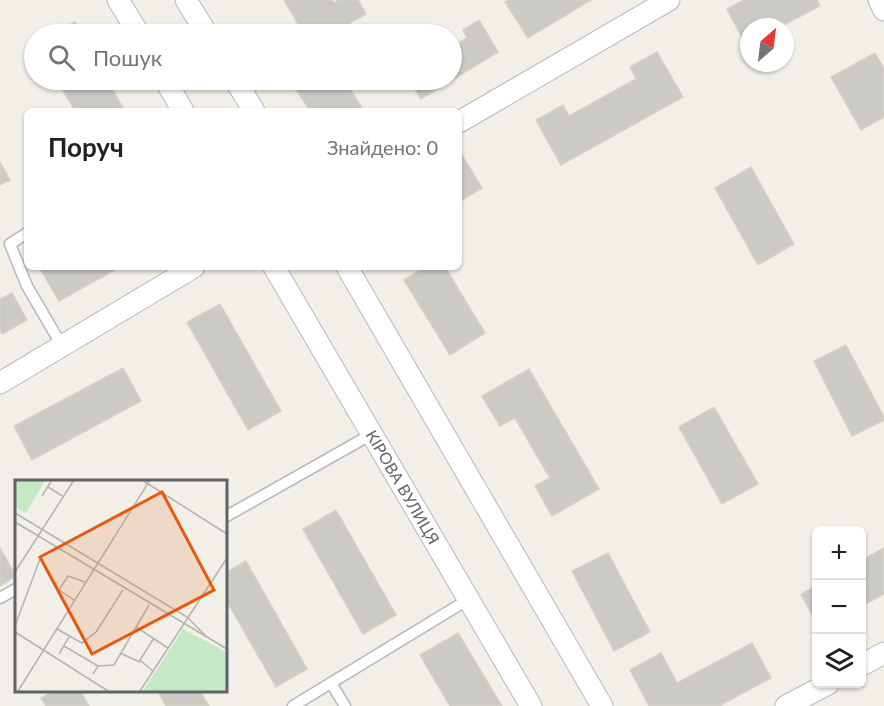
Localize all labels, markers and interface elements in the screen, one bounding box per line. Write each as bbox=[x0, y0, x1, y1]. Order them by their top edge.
north arrow bbox=[740, 18, 794, 72]
search box bbox=[24, 24, 462, 90]
icon: search bbox=[45, 41, 78, 74]
text: Пошук bbox=[93, 44, 162, 71]
text: Поруч bbox=[48, 131, 124, 163]
text: Знайдено: 0 bbox=[327, 135, 438, 159]
street label: КІРОВА ВУЛИЦЯ bbox=[362, 426, 444, 547]
inset map bbox=[15, 480, 226, 691]
map controls bbox=[812, 526, 866, 688]
button: + bbox=[812, 526, 866, 580]
button: − bbox=[812, 580, 866, 634]
button: layers bbox=[812, 634, 866, 688]

